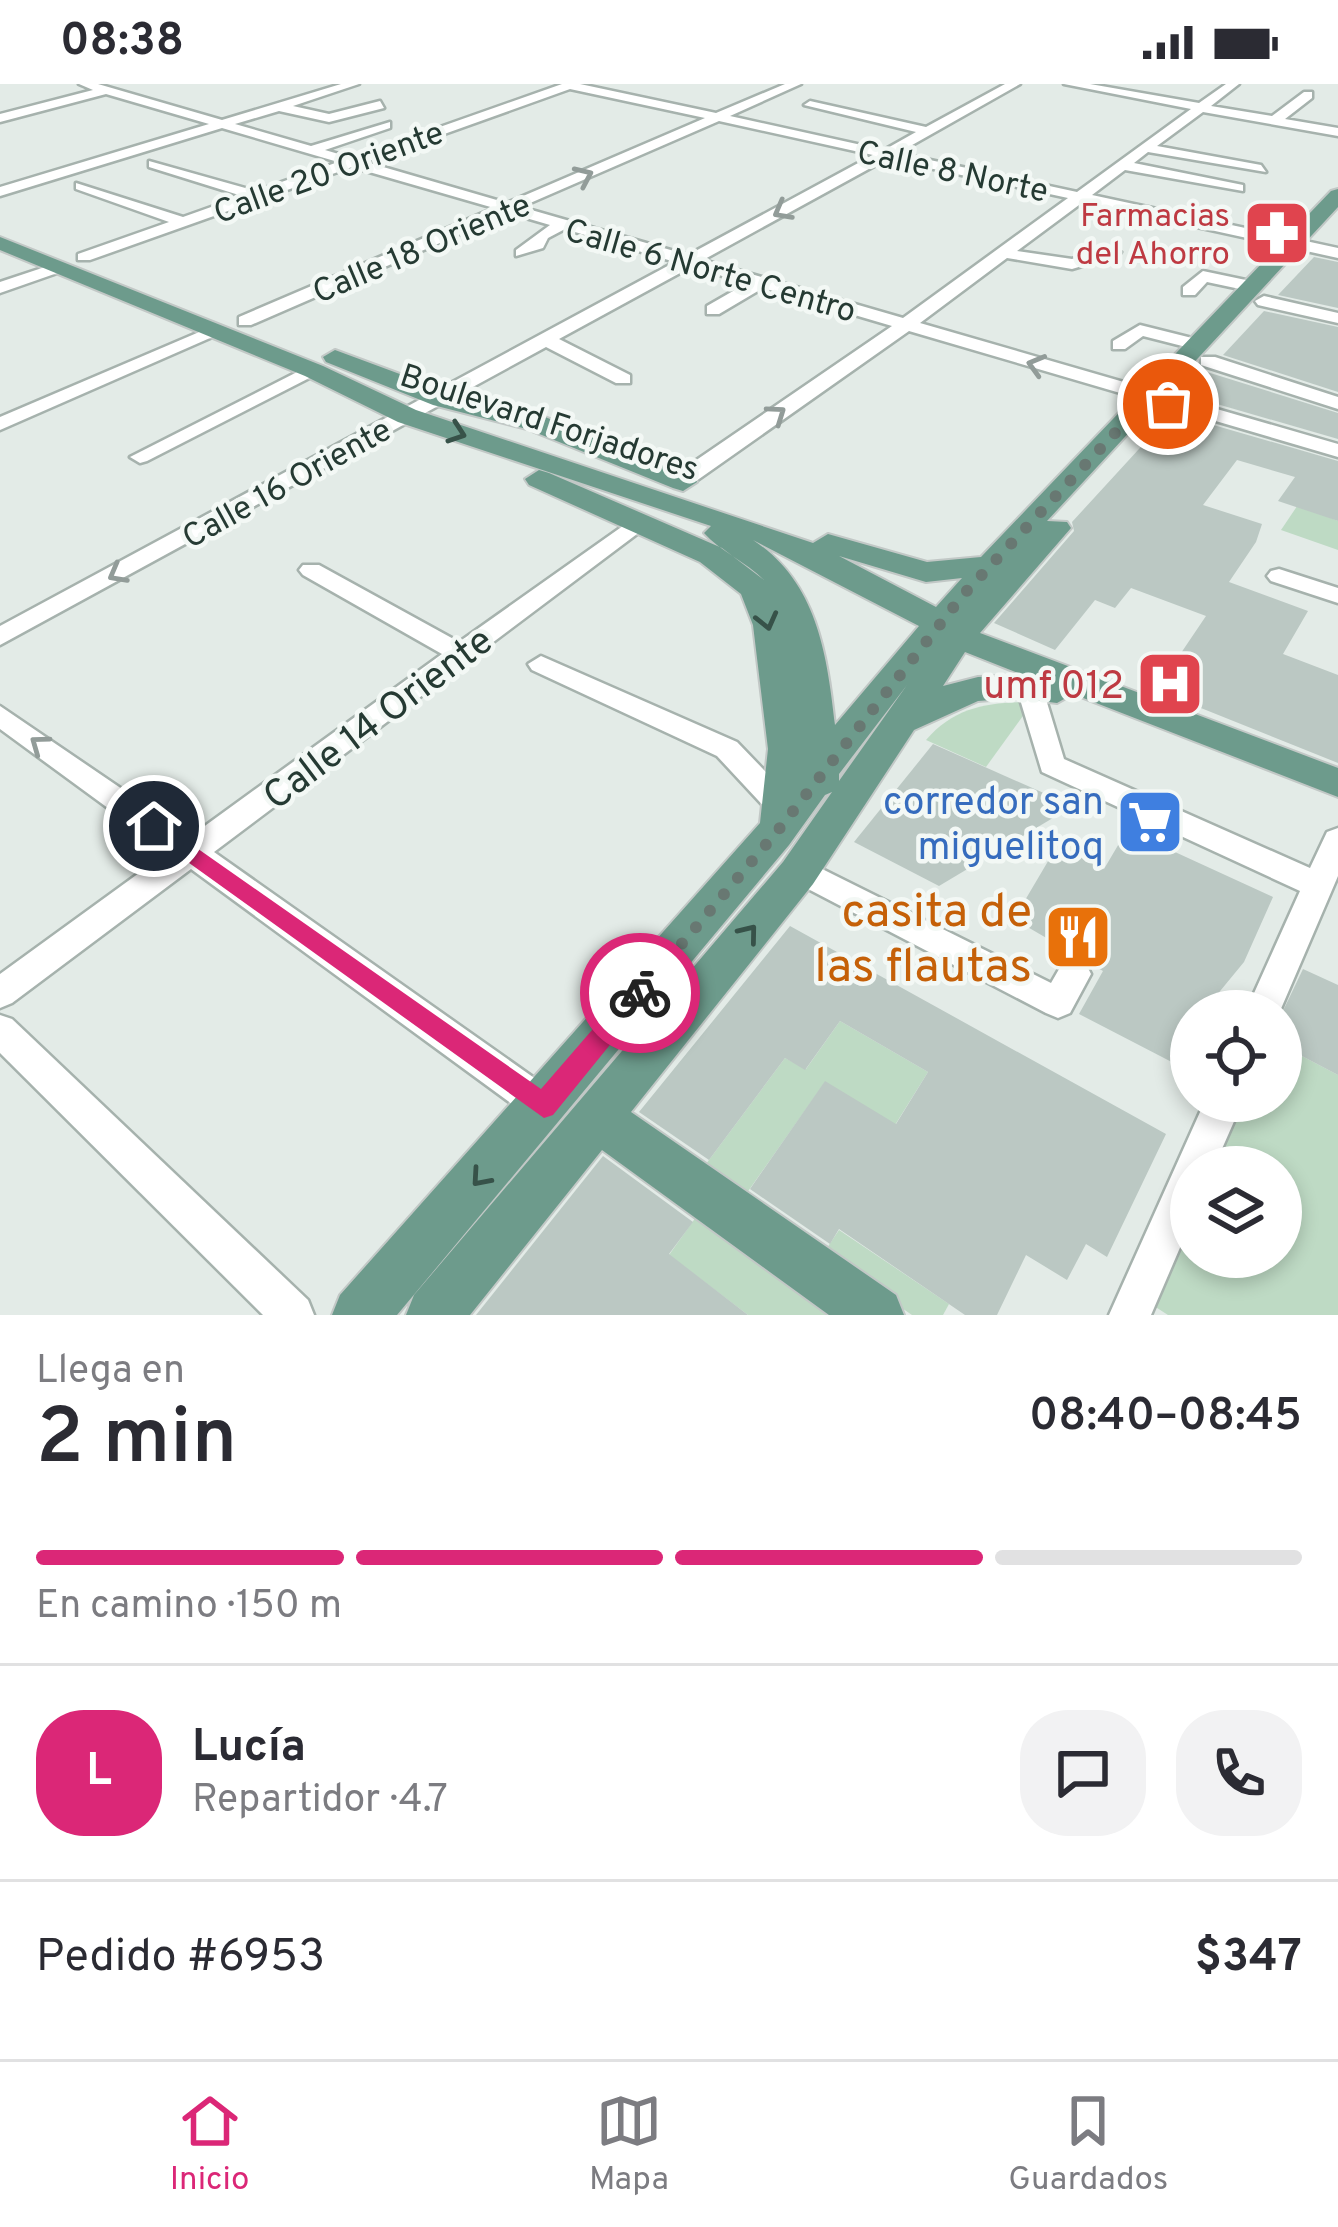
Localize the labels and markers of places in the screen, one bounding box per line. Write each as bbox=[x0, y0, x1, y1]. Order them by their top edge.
place label: Farmacias del Ahorro bbox=[1076, 197, 1230, 277]
pharmacy icon: Farmacias del Ahorro bbox=[1242, 198, 1312, 268]
pin bbox=[1117, 353, 1219, 455]
hospital icon: umf 012 bbox=[1135, 649, 1205, 719]
place label: umf 012 bbox=[983, 664, 1124, 713]
pin bbox=[103, 775, 205, 877]
place label: corredor san miguelitoq bbox=[883, 780, 1104, 874]
supermarket icon: corredor san miguelitoq bbox=[1115, 787, 1185, 857]
place label: casita de las flautas bbox=[814, 884, 1032, 999]
restaurant icon: casita de las flautas bbox=[1043, 902, 1113, 972]

